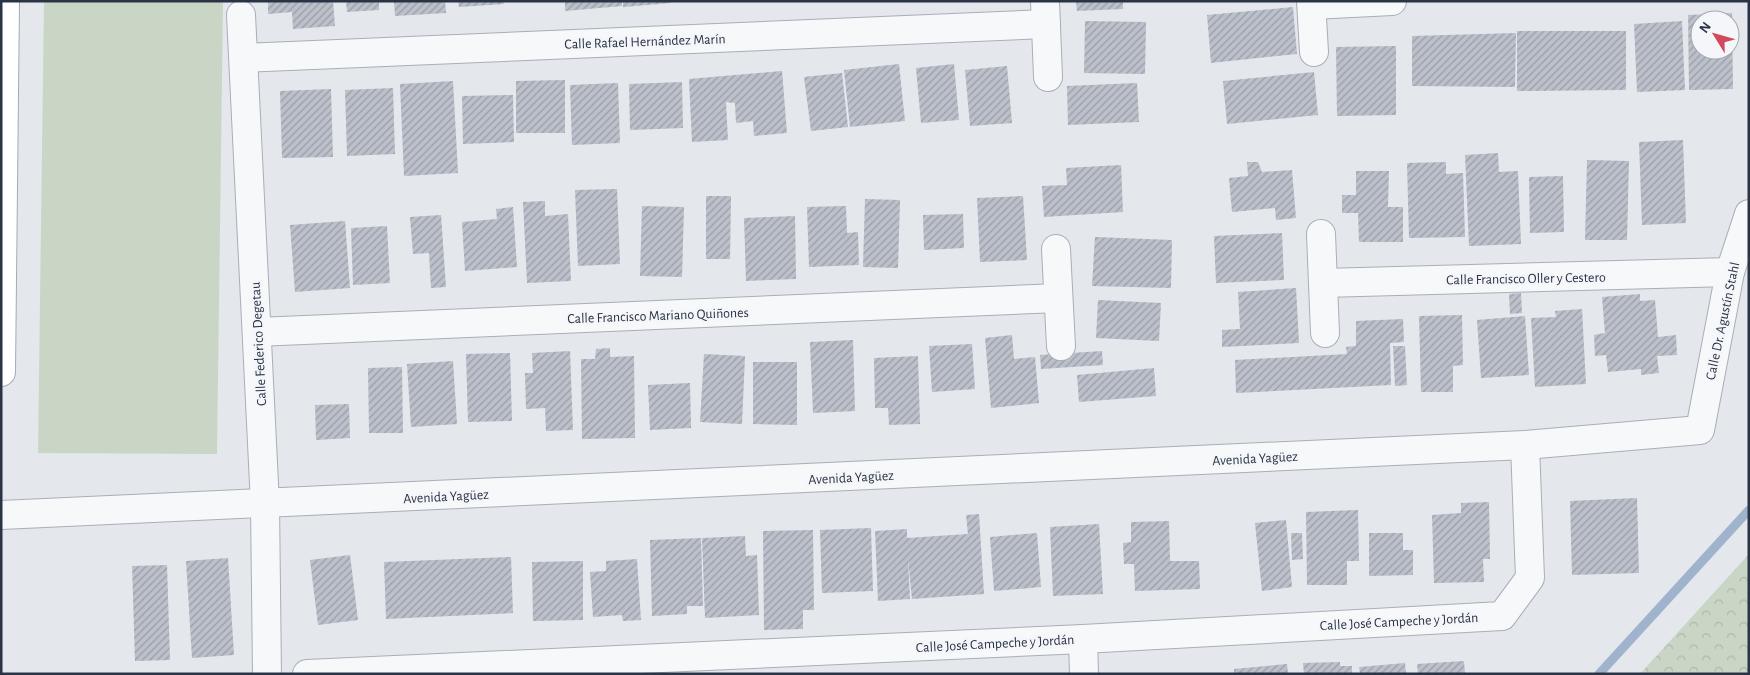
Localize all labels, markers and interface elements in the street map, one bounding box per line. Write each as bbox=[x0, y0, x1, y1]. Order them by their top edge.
north arrow bbox=[1690, 10, 1740, 60]
text: N bbox=[1697, 20, 1714, 36]
street label: Calle Rafael Hernández Marín bbox=[564, 32, 726, 52]
street label: Calle Dr. Agustín Stahl bbox=[1704, 261, 1742, 381]
street label: Calle Francisco Oller y Cestero bbox=[1446, 271, 1606, 287]
street label: Calle Federico Degetau bbox=[249, 281, 269, 406]
street label: Calle Francisco Mariano Quiñones bbox=[567, 306, 749, 326]
street label: Avenida Yagüez bbox=[1212, 450, 1298, 468]
street label: Avenida Yagüez bbox=[808, 469, 894, 487]
street label: Avenida Yagüez bbox=[403, 488, 489, 506]
street label: Calle José Campeche y Jordán bbox=[1320, 611, 1479, 633]
street label: Calle José Campeche y Jordán bbox=[916, 633, 1075, 655]

